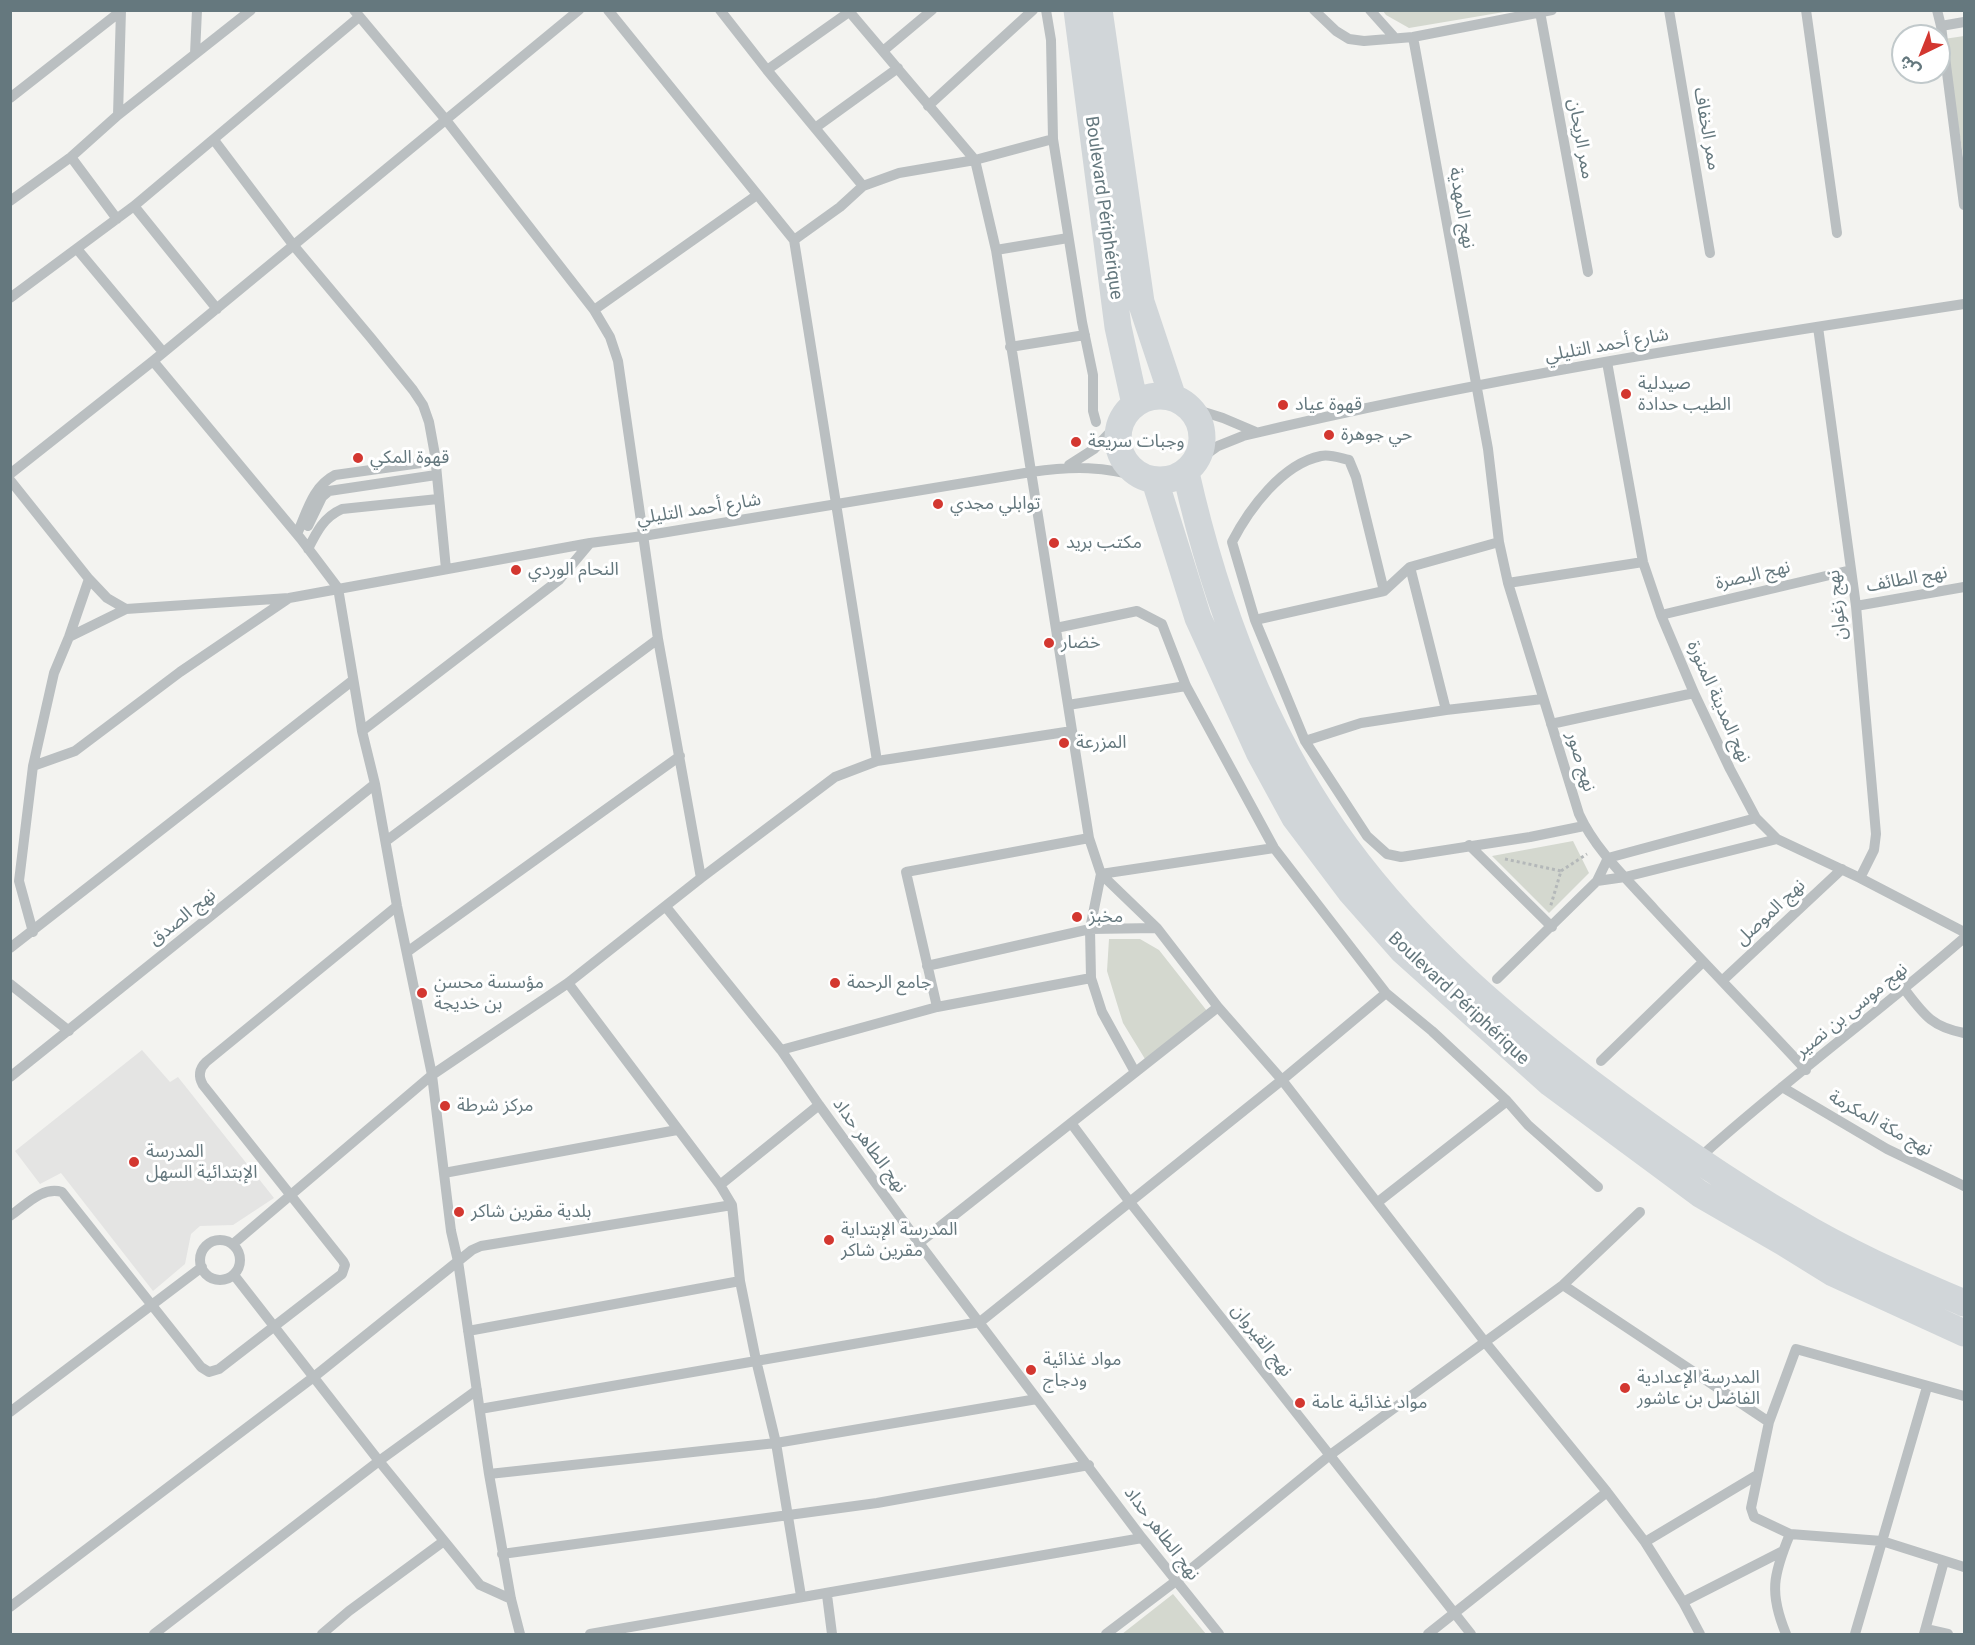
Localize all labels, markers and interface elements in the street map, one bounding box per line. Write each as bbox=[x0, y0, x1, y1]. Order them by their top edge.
north arrow bbox=[1891, 24, 1951, 84]
text: ش bbox=[1895, 52, 1924, 80]
street label: ممر الخفاف bbox=[1688, 86, 1724, 172]
street label: ممر الريحان bbox=[1562, 97, 1598, 181]
street label: Boulevard Périphérique bbox=[1079, 115, 1127, 301]
street label: نهج المهدية bbox=[1443, 166, 1479, 250]
street label: شارع أحمد التليلي bbox=[1543, 324, 1671, 368]
place label: صيدلية الطيب حدادة bbox=[1638, 373, 1731, 416]
marker: صيدلية الطيب حدادة bbox=[1619, 387, 1633, 401]
place label: قهوة عياد bbox=[1295, 394, 1362, 416]
marker: قهوة عياد bbox=[1276, 398, 1290, 412]
place label: حي جوهرة bbox=[1341, 424, 1412, 446]
marker: حي جوهرة bbox=[1322, 428, 1336, 442]
place label: وجبات سريعة bbox=[1088, 431, 1185, 453]
marker: وجبات سريعة bbox=[1069, 435, 1083, 449]
place label: قهوة المكي bbox=[370, 447, 449, 469]
marker: قهوة المكي bbox=[351, 451, 365, 465]
street label: شارع أحمد التليلي bbox=[635, 490, 763, 530]
place label: توابلي مجدي bbox=[950, 493, 1040, 515]
marker: توابلي مجدي bbox=[931, 497, 945, 511]
place label: مكتب بريد bbox=[1066, 532, 1142, 554]
marker: مكتب بريد bbox=[1047, 536, 1061, 550]
street label: نهج البصرة bbox=[1714, 557, 1792, 595]
place label: النحام الوردي bbox=[528, 559, 619, 581]
street label: نهج الطائف bbox=[1865, 562, 1949, 598]
marker: النحام الوردي bbox=[509, 563, 523, 577]
street label: نهج زغوان bbox=[1824, 569, 1852, 641]
place label: خضار bbox=[1061, 632, 1101, 654]
marker: خضار bbox=[1042, 636, 1056, 650]
street label: نهج المدينة المنورة bbox=[1681, 638, 1755, 766]
street label: نهج صور bbox=[1561, 729, 1599, 795]
place label: المزرعة bbox=[1076, 732, 1126, 754]
marker: المزرعة bbox=[1057, 736, 1071, 750]
street label: نهج الموصل bbox=[1732, 875, 1810, 951]
street label: نهج الصدق bbox=[145, 885, 221, 951]
place label: مخبز bbox=[1089, 906, 1123, 928]
marker: مخبز bbox=[1070, 910, 1084, 924]
street label: Boulevard Périphérique bbox=[1383, 928, 1533, 1070]
street label: نهج موسى بن نصير bbox=[1792, 959, 1912, 1063]
place label: مؤسسة محسن بن خديجة bbox=[434, 972, 544, 1014]
place label: جامع الرحمة bbox=[847, 972, 931, 994]
marker: جامع الرحمة bbox=[828, 976, 842, 990]
marker: مؤسسة محسن بن خديجة bbox=[415, 986, 429, 1000]
street label: نهج مكة المكرمة bbox=[1824, 1087, 1936, 1161]
street label: نهج الطاهر حداد bbox=[827, 1094, 911, 1198]
place label: مركز شرطة bbox=[457, 1095, 534, 1117]
marker: مركز شرطة bbox=[438, 1099, 452, 1113]
place label: المدرسة الإبتدائية السهل bbox=[146, 1141, 257, 1184]
marker: المدرسة الإبتدائية السهل bbox=[127, 1155, 141, 1169]
place label: بلدية مقرين شاكر bbox=[471, 1201, 591, 1223]
marker: بلدية مقرين شاكر bbox=[452, 1205, 466, 1219]
place label: المدرسة الإبتداية مقرين شاكر bbox=[841, 1219, 958, 1262]
marker: المدرسة الإبتداية مقرين شاكر bbox=[822, 1233, 836, 1247]
street label: نهج القيروان bbox=[1226, 1300, 1296, 1382]
place label: مواد غذائية ودجاج bbox=[1043, 1349, 1121, 1392]
marker: مواد غذائية ودجاج bbox=[1024, 1363, 1038, 1377]
place label: المدرسة الإعدادية الفاضل بن عاشور bbox=[1637, 1367, 1760, 1410]
marker: المدرسة الإعدادية الفاضل بن عاشور bbox=[1618, 1381, 1632, 1395]
place label: مواد غذائية عامة bbox=[1312, 1392, 1427, 1414]
marker: مواد غذائية عامة bbox=[1293, 1396, 1307, 1410]
street label: نهج الطاهر حداد bbox=[1119, 1483, 1203, 1585]

